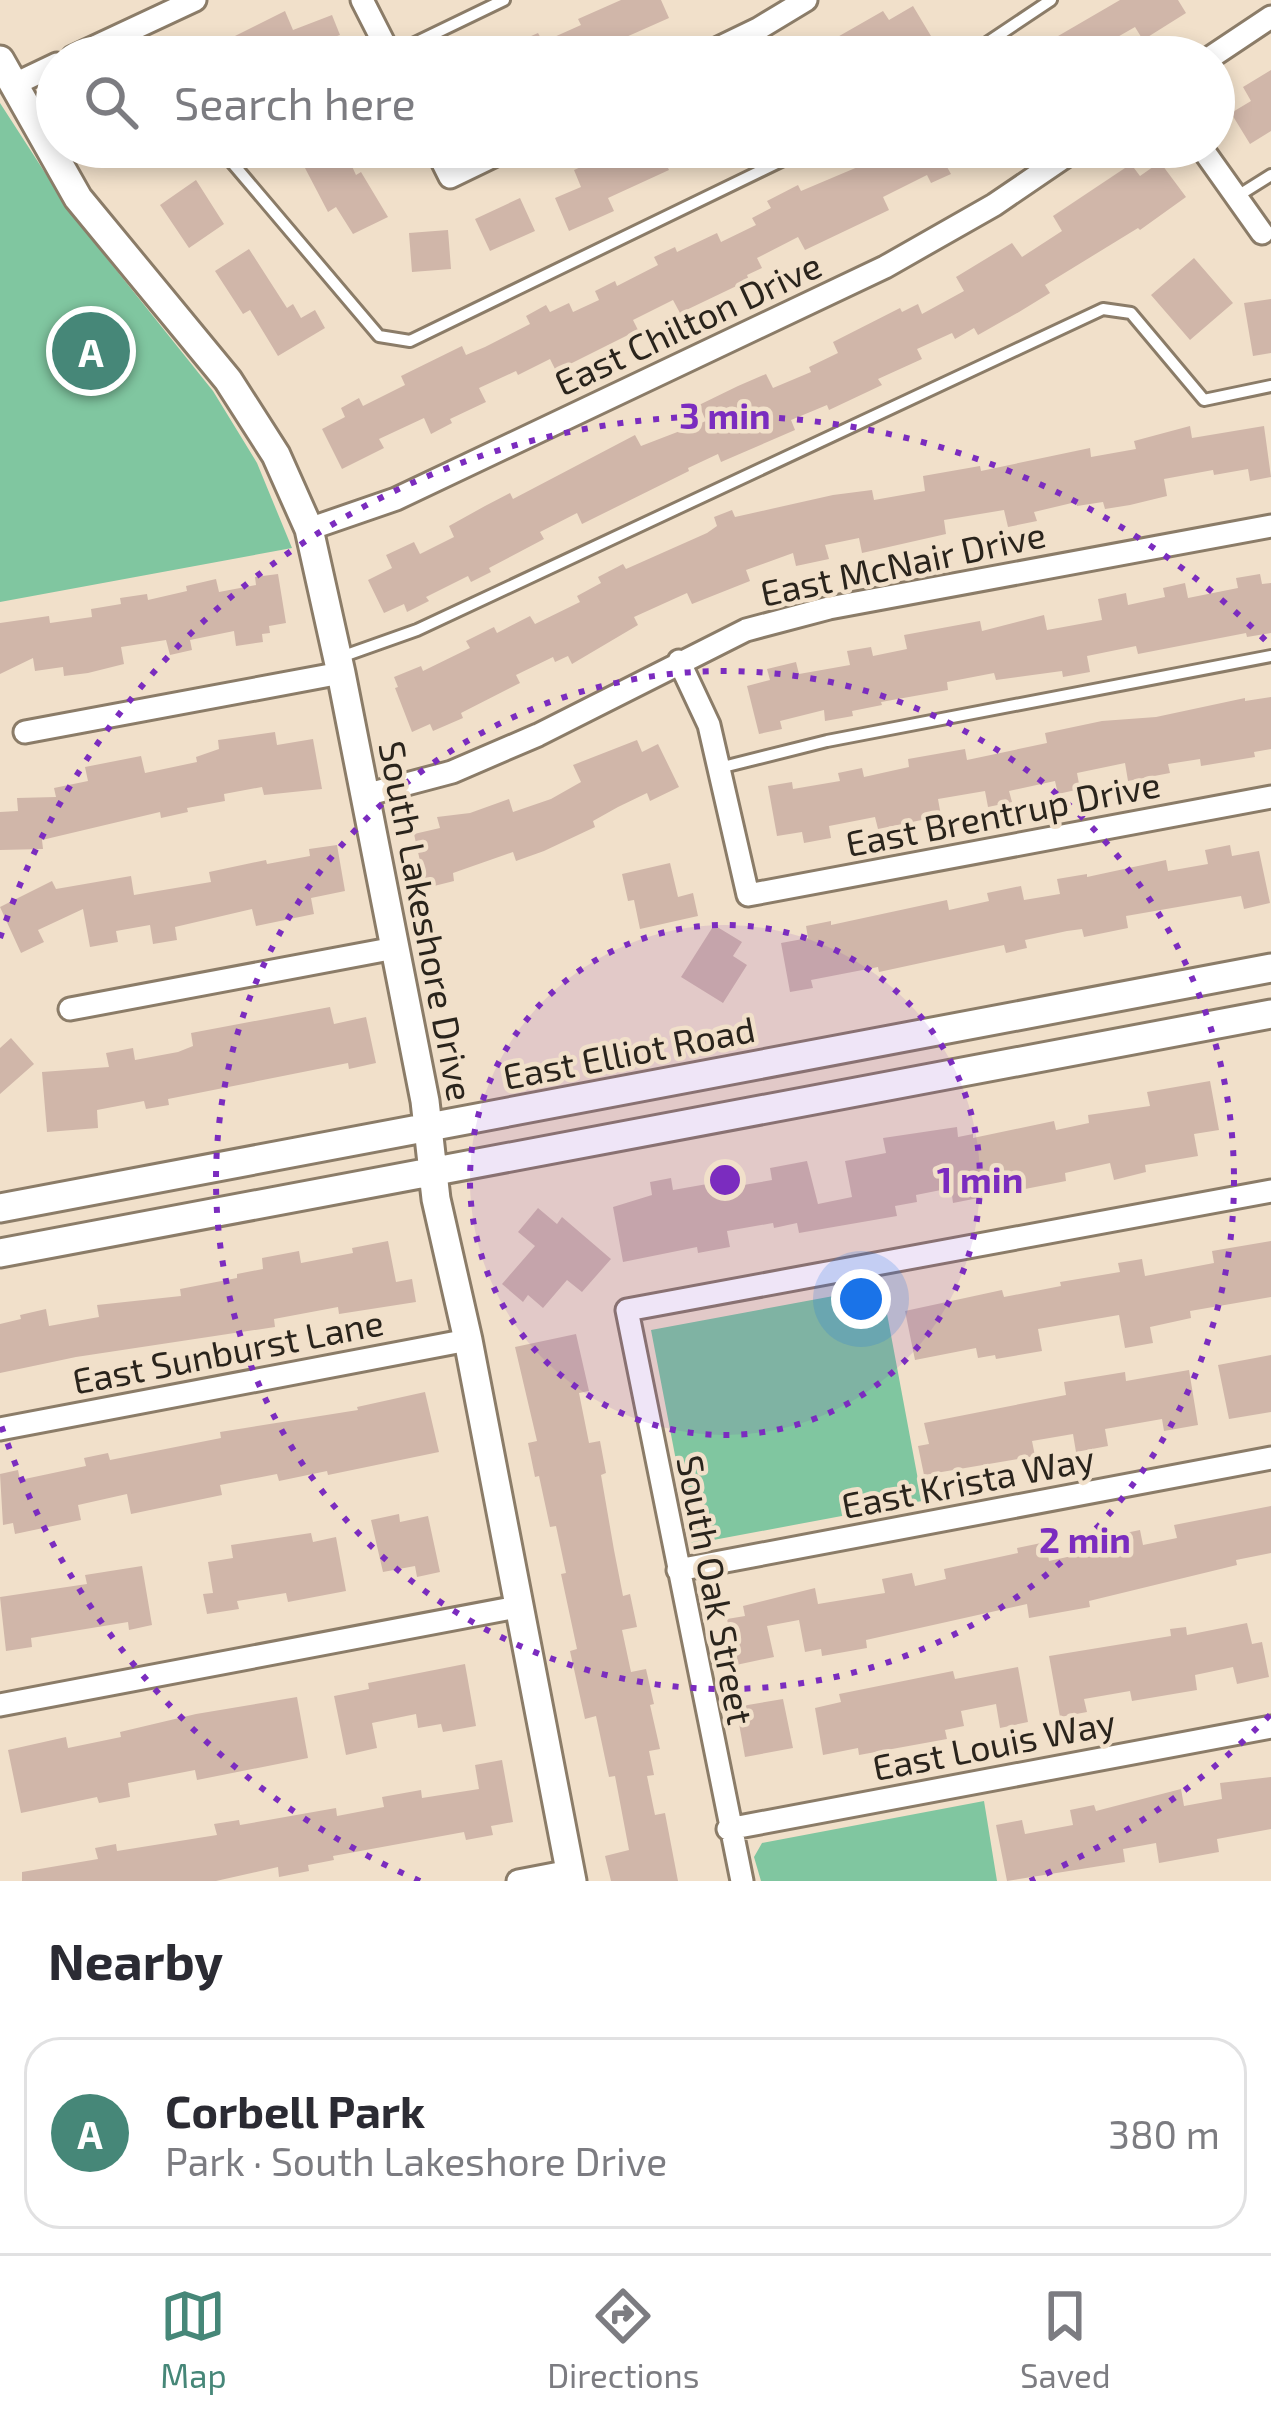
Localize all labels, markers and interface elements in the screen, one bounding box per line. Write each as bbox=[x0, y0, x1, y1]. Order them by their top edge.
search box bbox=[36, 36, 1235, 168]
icon: search bbox=[78, 69, 144, 135]
text: Search here bbox=[174, 75, 416, 129]
street label: East Chilton Drive bbox=[547, 242, 828, 403]
pin: A bbox=[52, 306, 130, 396]
text: 3 min bbox=[679, 393, 771, 436]
street label: East McNair Drive bbox=[756, 511, 1049, 614]
street label: South Lakeshore Drive bbox=[371, 737, 483, 1104]
street label: East Brentrup Drive bbox=[842, 761, 1164, 864]
street label: East Elliot Road bbox=[499, 1006, 758, 1097]
text: 1 min bbox=[937, 1157, 1023, 1200]
centre of rings bbox=[704, 1159, 746, 1201]
your location bbox=[831, 1269, 891, 1329]
street label: East Sunburst Lane bbox=[69, 1299, 387, 1402]
street label: East Krista Way bbox=[838, 1435, 1098, 1526]
street label: South Oak Street bbox=[669, 1451, 764, 1728]
text: 2 min bbox=[1039, 1517, 1131, 1560]
street label: East Louis Way bbox=[869, 1699, 1119, 1788]
text: Nearby bbox=[48, 1929, 223, 1990]
text: Corbell Park bbox=[165, 2083, 425, 2137]
text: A bbox=[77, 2110, 103, 2157]
text: 380 m bbox=[1108, 2110, 1220, 2157]
text: Park · South Lakeshore Drive bbox=[165, 2137, 667, 2184]
tab: Map bbox=[160, 2283, 227, 2395]
tab: Directions bbox=[547, 2283, 699, 2395]
tab: Saved bbox=[1020, 2283, 1111, 2395]

